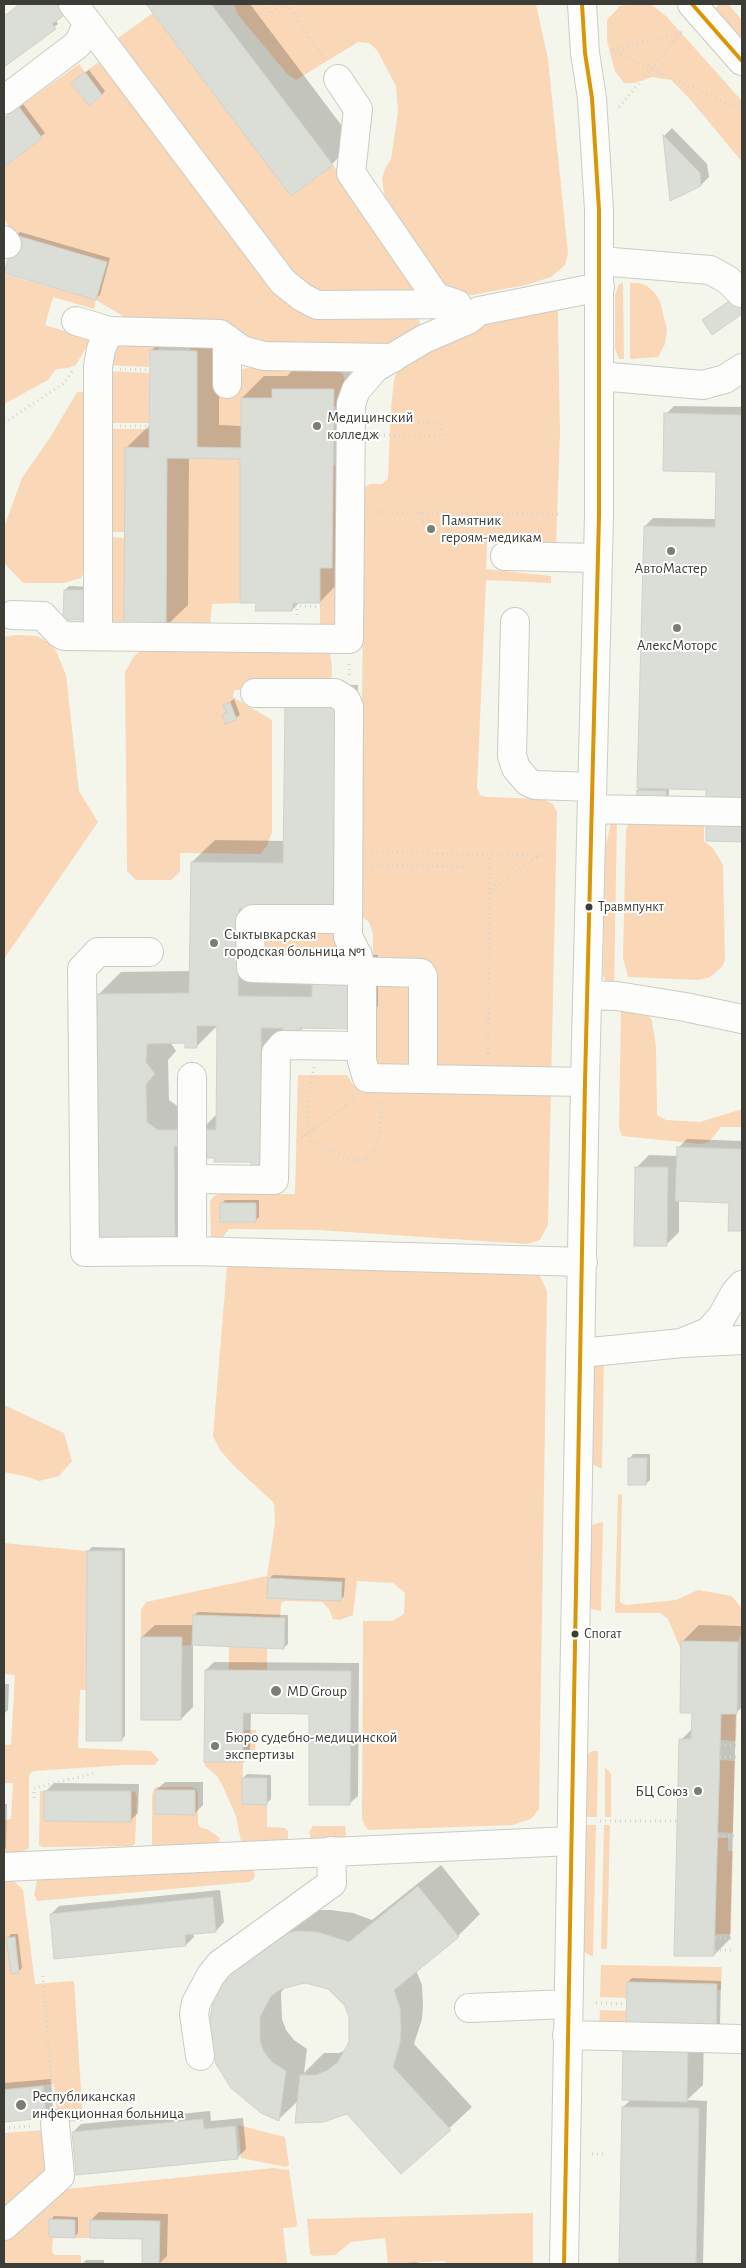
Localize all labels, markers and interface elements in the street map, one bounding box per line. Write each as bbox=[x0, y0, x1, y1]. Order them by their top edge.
place label: Медицинский колледж bbox=[327, 408, 413, 443]
marker: Медицинский колледж bbox=[311, 420, 323, 432]
place label: Памятник героям-медикам bbox=[441, 511, 542, 546]
marker: Памятник героям-медикам bbox=[425, 523, 437, 535]
marker: АвтоМастер bbox=[665, 545, 677, 557]
place label: АвтоМастер bbox=[635, 559, 707, 577]
marker: АлексМоторс bbox=[671, 622, 683, 634]
place label: АлексМоторс bbox=[637, 636, 717, 654]
place label: Травмпункт bbox=[598, 899, 664, 915]
marker: Травмпункт bbox=[584, 902, 594, 912]
place label: Сыктывкарская городская больница №1 bbox=[224, 925, 366, 960]
marker: Сыктывкарская городская больница №1 bbox=[208, 937, 220, 949]
place label: Спогат bbox=[584, 1626, 622, 1642]
marker: Спогат bbox=[570, 1629, 580, 1639]
place label: MD Group bbox=[287, 1682, 347, 1700]
marker: MD Group bbox=[269, 1684, 283, 1698]
place label: Бюро судебно-медицинской экспертизы bbox=[225, 1728, 397, 1763]
marker: Бюро судебно-медицинской экспертизы bbox=[209, 1740, 221, 1752]
place label: БЦ Союз bbox=[635, 1782, 688, 1800]
marker: БЦ Союз bbox=[692, 1785, 704, 1797]
place label: Республиканская инфекционная больница bbox=[32, 2087, 184, 2122]
marker: Республиканская инфекционная больница bbox=[14, 2098, 28, 2112]

